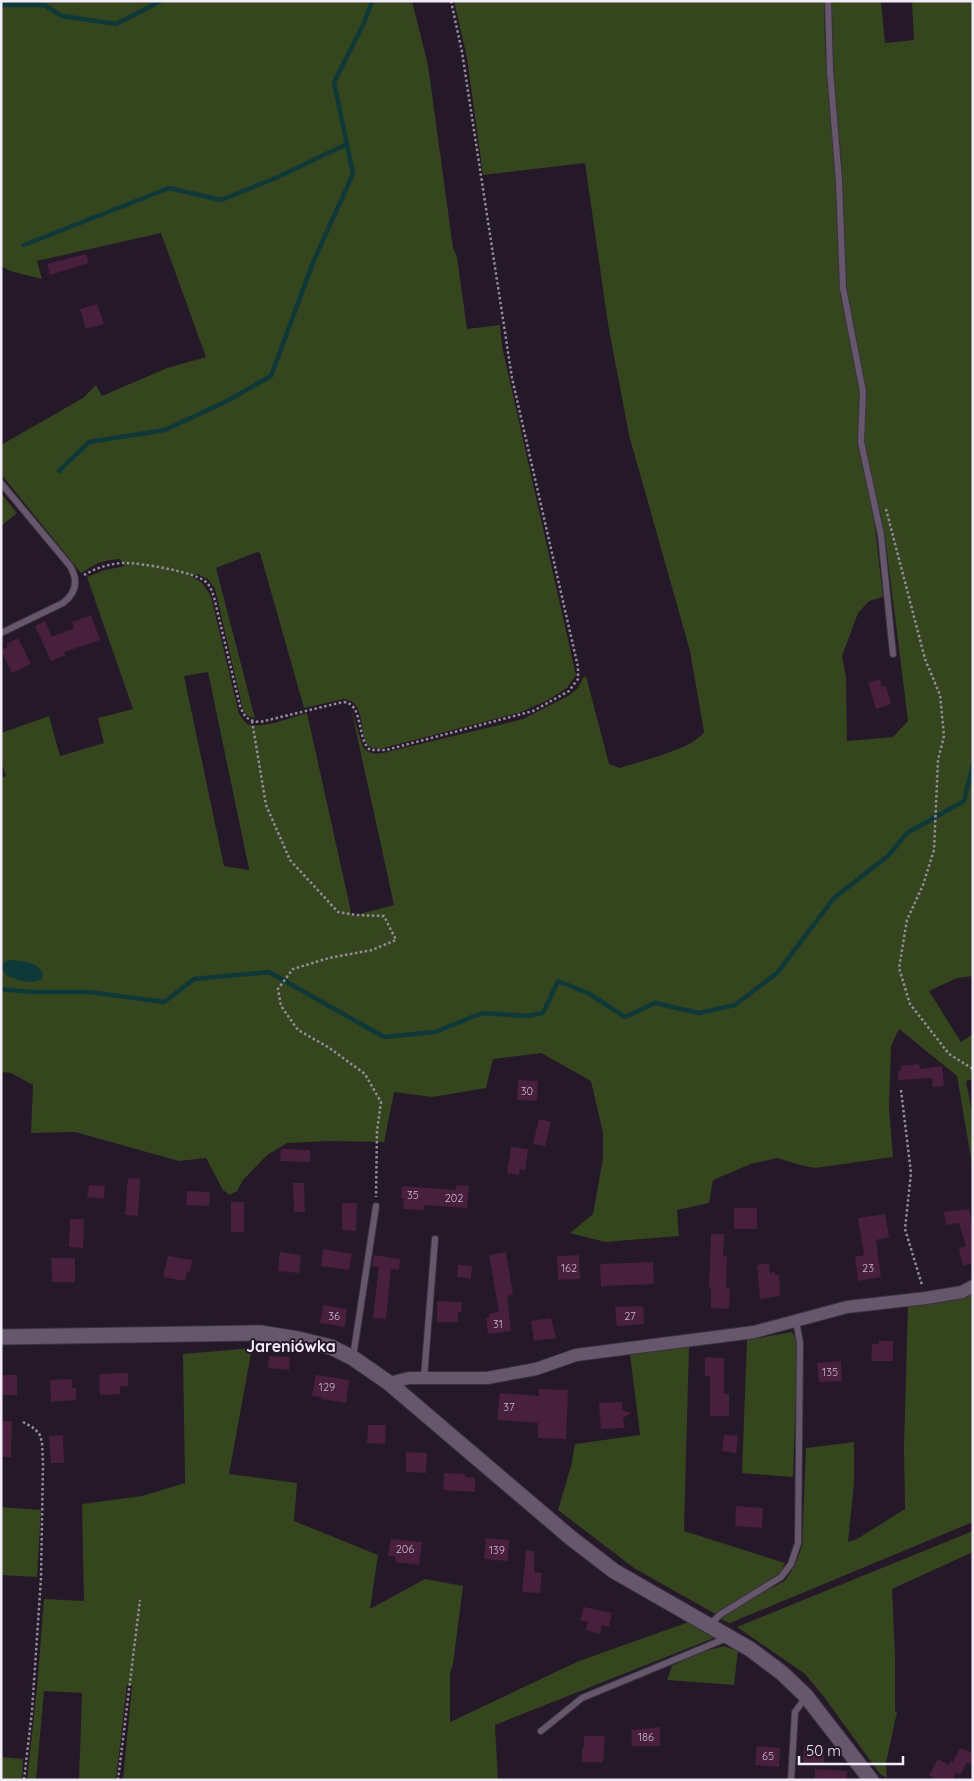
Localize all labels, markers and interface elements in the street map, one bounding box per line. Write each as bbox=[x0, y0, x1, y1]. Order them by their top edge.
house number: 30 bbox=[521, 1084, 533, 1098]
house number: 35 bbox=[407, 1188, 419, 1202]
house number: 202 bbox=[445, 1191, 463, 1205]
house number: 162 bbox=[561, 1261, 577, 1275]
house number: 23 bbox=[862, 1261, 874, 1275]
house number: 36 bbox=[328, 1309, 340, 1323]
house number: 27 bbox=[624, 1309, 636, 1323]
house number: 31 bbox=[493, 1317, 503, 1331]
district label: Jareniówka bbox=[246, 1336, 336, 1356]
house number: 135 bbox=[822, 1365, 838, 1379]
house number: 129 bbox=[319, 1380, 335, 1394]
house number: 37 bbox=[503, 1400, 515, 1414]
house number: 206 bbox=[396, 1542, 414, 1556]
house number: 139 bbox=[489, 1543, 505, 1557]
house number: 186 bbox=[638, 1730, 654, 1744]
scale bar bbox=[799, 1734, 903, 1766]
text: 50 m bbox=[806, 1741, 841, 1760]
house number: 65 bbox=[762, 1749, 774, 1763]

